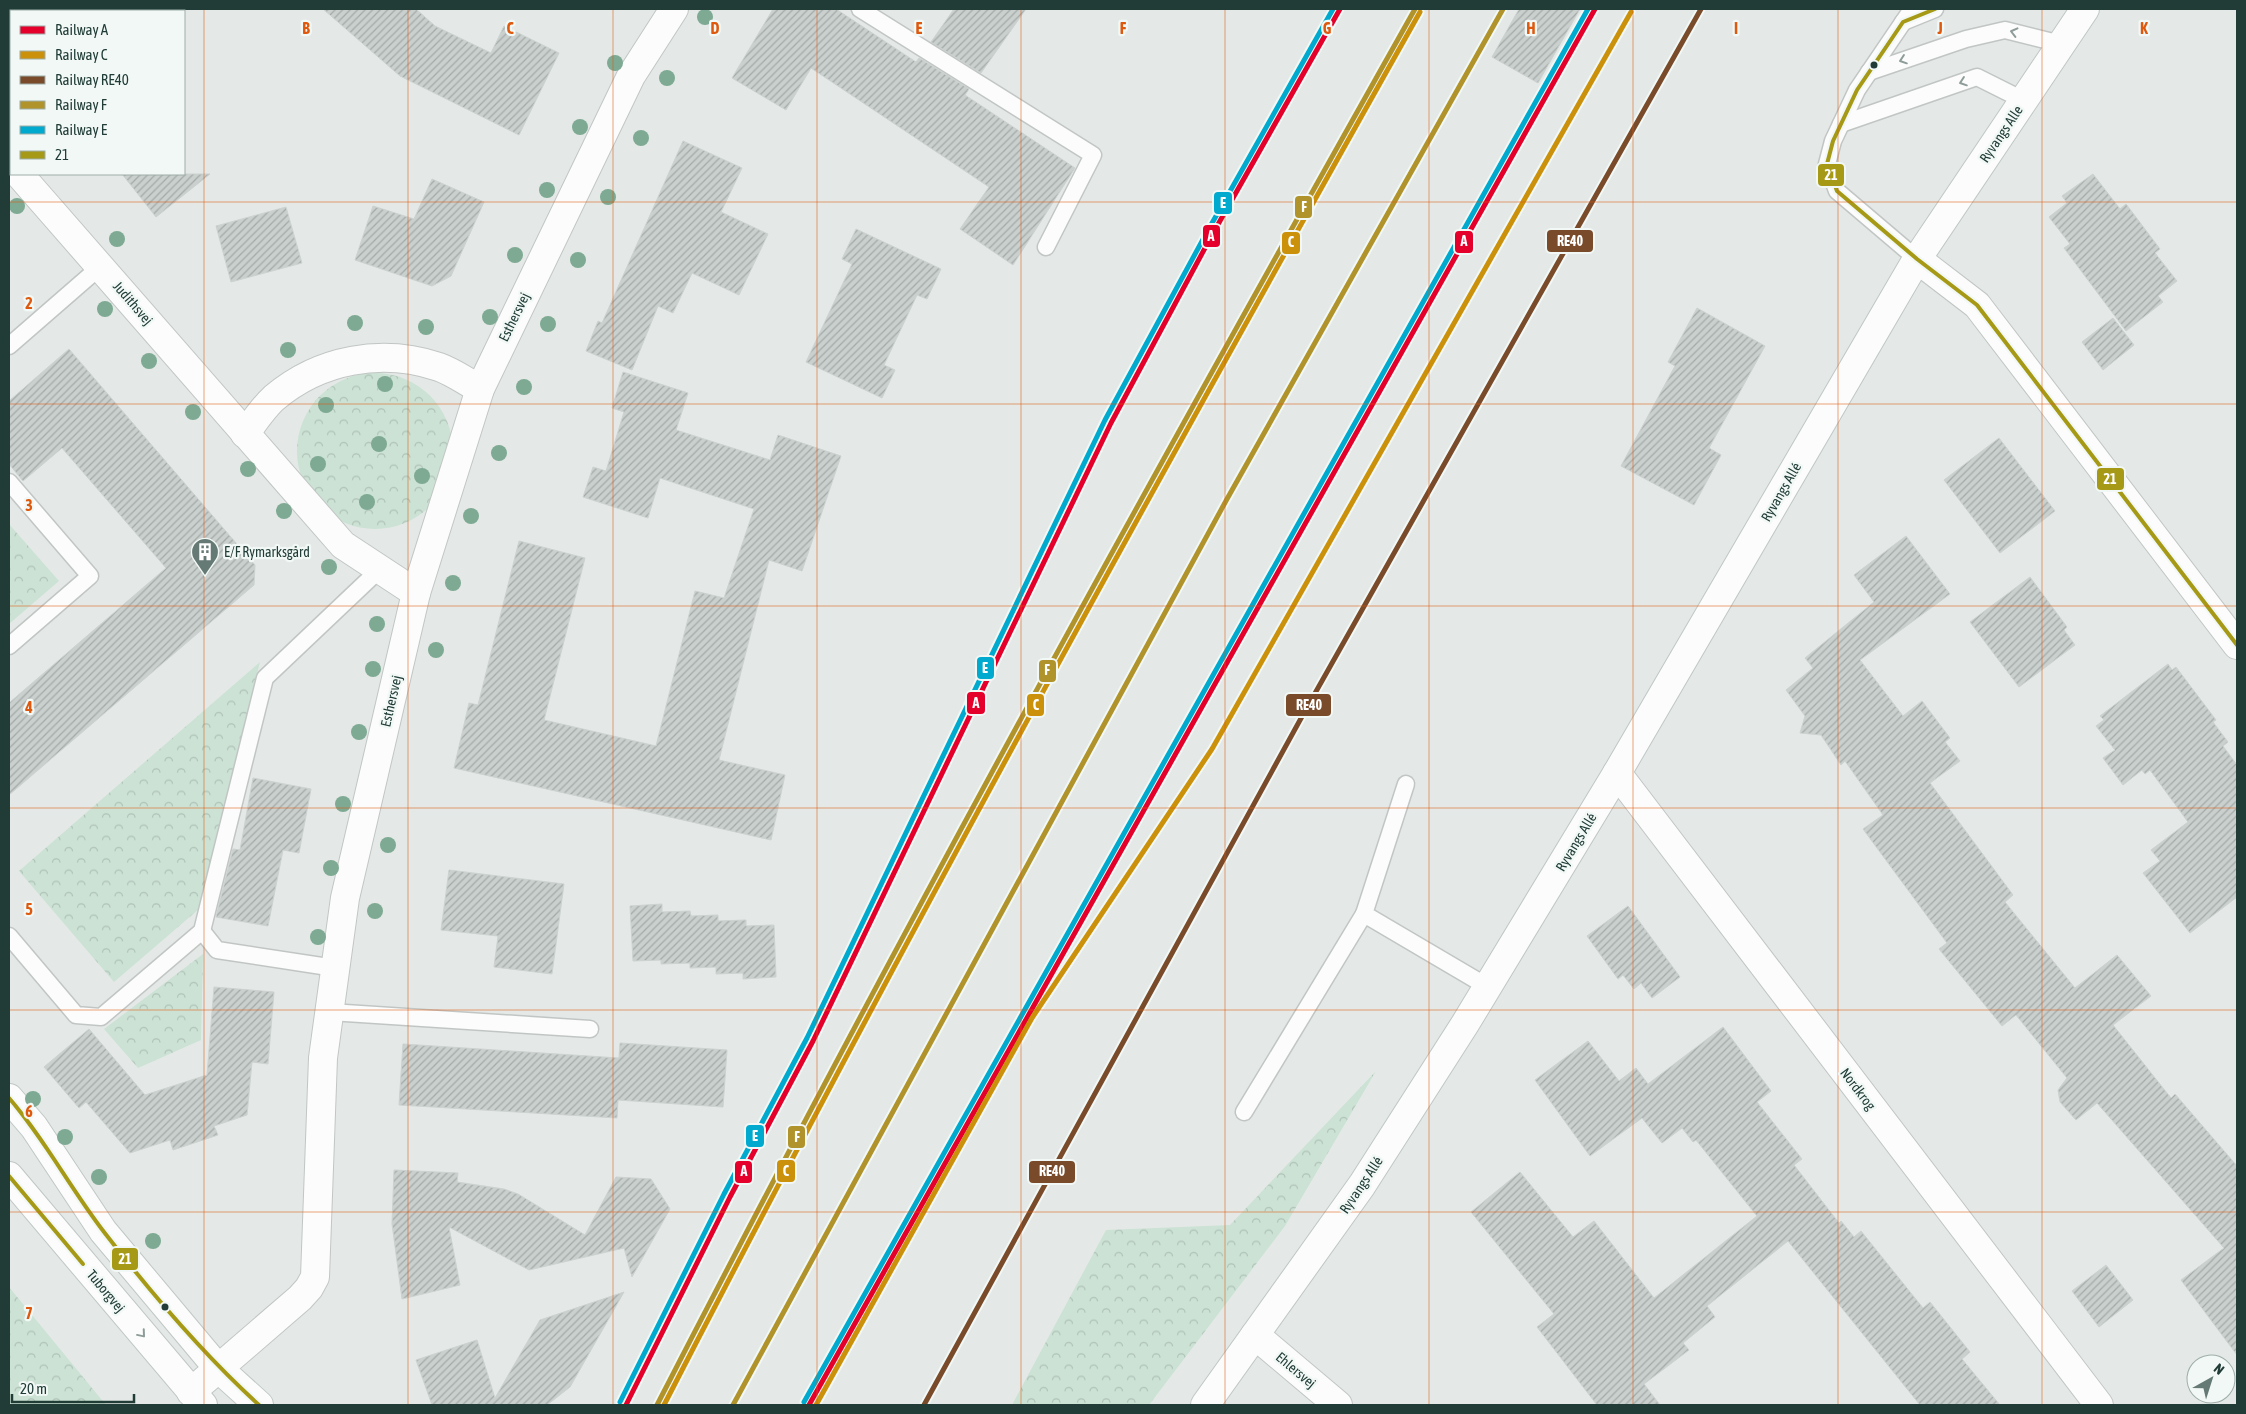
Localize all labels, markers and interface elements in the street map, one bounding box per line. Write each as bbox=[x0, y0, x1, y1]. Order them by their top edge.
legend bbox=[10, 10, 185, 175]
text: B bbox=[302, 19, 310, 37]
text: C bbox=[506, 19, 514, 37]
text: D bbox=[711, 19, 720, 37]
text: E bbox=[916, 19, 923, 37]
text: F bbox=[1120, 19, 1127, 37]
text: G bbox=[1323, 19, 1332, 37]
text: H bbox=[1526, 19, 1536, 37]
text: I bbox=[1734, 19, 1738, 37]
text: J bbox=[1936, 19, 1943, 37]
text: K bbox=[2140, 19, 2148, 37]
text: Railway A bbox=[55, 21, 109, 38]
one-way arrow bbox=[2009, 27, 2018, 38]
text: Railway C bbox=[55, 46, 108, 63]
one-way arrow bbox=[1899, 55, 1908, 65]
unlabelled marker bbox=[1869, 60, 1879, 70]
text: Railway RE40 bbox=[55, 71, 129, 88]
one-way arrow bbox=[1959, 76, 1968, 86]
text: Railway F bbox=[55, 96, 107, 113]
street label: Ryvangs Alle bbox=[1976, 103, 2026, 165]
text: Railway E bbox=[55, 121, 108, 138]
text: 21 bbox=[55, 146, 69, 163]
line badge: 21 bbox=[1817, 163, 1845, 187]
text: 21 bbox=[1824, 167, 1838, 183]
line badge: E bbox=[1213, 191, 1233, 215]
text: E bbox=[1220, 195, 1226, 211]
line badge: F bbox=[1294, 195, 1313, 219]
text: F bbox=[1301, 199, 1307, 215]
line badge: A bbox=[1202, 224, 1221, 248]
text: A bbox=[1207, 228, 1215, 244]
line badge: RE40 bbox=[1546, 229, 1594, 253]
line badge: A bbox=[1454, 230, 1474, 254]
line badge: C bbox=[1281, 231, 1301, 255]
text: A bbox=[1460, 233, 1468, 249]
text: RE40 bbox=[1557, 233, 1583, 249]
text: C bbox=[1288, 234, 1295, 250]
street label: Judithsvej bbox=[110, 278, 156, 328]
street label: Esthersvej bbox=[495, 290, 533, 344]
text: 2 bbox=[25, 294, 33, 312]
street label: Ryvangs Allé bbox=[1758, 460, 1804, 524]
line badge: 21 bbox=[2096, 467, 2125, 491]
text: 21 bbox=[2103, 471, 2117, 487]
text: 3 bbox=[25, 496, 33, 514]
building icon: E/F Rymarksgård bbox=[190, 537, 220, 576]
place label: E/F Rymarksgård bbox=[224, 544, 310, 560]
line badge: E bbox=[976, 656, 995, 680]
line badge: F bbox=[1038, 659, 1057, 683]
text: E bbox=[982, 660, 988, 676]
text: F bbox=[1044, 662, 1050, 678]
street label: Esthersvej bbox=[377, 674, 405, 728]
line badge: A bbox=[966, 691, 986, 715]
line badge: C bbox=[1026, 693, 1045, 717]
line badge: RE40 bbox=[1285, 693, 1332, 717]
text: A bbox=[972, 695, 980, 711]
text: C bbox=[1033, 697, 1040, 713]
text: RE40 bbox=[1296, 697, 1322, 713]
text: 4 bbox=[24, 698, 33, 716]
street label: Ryvangs Allé bbox=[1552, 810, 1600, 874]
text: 5 bbox=[25, 900, 33, 918]
street label: Nordkrog bbox=[1837, 1065, 1879, 1113]
text: 6 bbox=[25, 1102, 33, 1120]
line badge: E bbox=[745, 1124, 765, 1148]
line badge: F bbox=[787, 1125, 806, 1149]
text: E bbox=[752, 1128, 758, 1144]
text: F bbox=[794, 1129, 800, 1145]
street label: Ryvangs Allé bbox=[1336, 1154, 1386, 1216]
line badge: C bbox=[776, 1159, 796, 1183]
line badge: A bbox=[734, 1160, 753, 1184]
line badge: RE40 bbox=[1028, 1160, 1076, 1184]
text: A bbox=[740, 1163, 748, 1179]
text: C bbox=[783, 1163, 790, 1179]
text: RE40 bbox=[1039, 1163, 1065, 1179]
line badge: 21 bbox=[111, 1247, 139, 1271]
text: 21 bbox=[118, 1251, 132, 1267]
street label: Tuborgvej bbox=[84, 1267, 128, 1315]
unlabelled marker bbox=[160, 1302, 170, 1312]
text: 7 bbox=[25, 1304, 33, 1322]
one-way arrow bbox=[136, 1328, 145, 1337]
street label: Ehlersvej bbox=[1273, 1349, 1319, 1391]
north arrow bbox=[2186, 1354, 2236, 1404]
text: N bbox=[2211, 1360, 2227, 1378]
scale bar bbox=[12, 1372, 135, 1404]
text: 20 m bbox=[20, 1380, 47, 1397]

